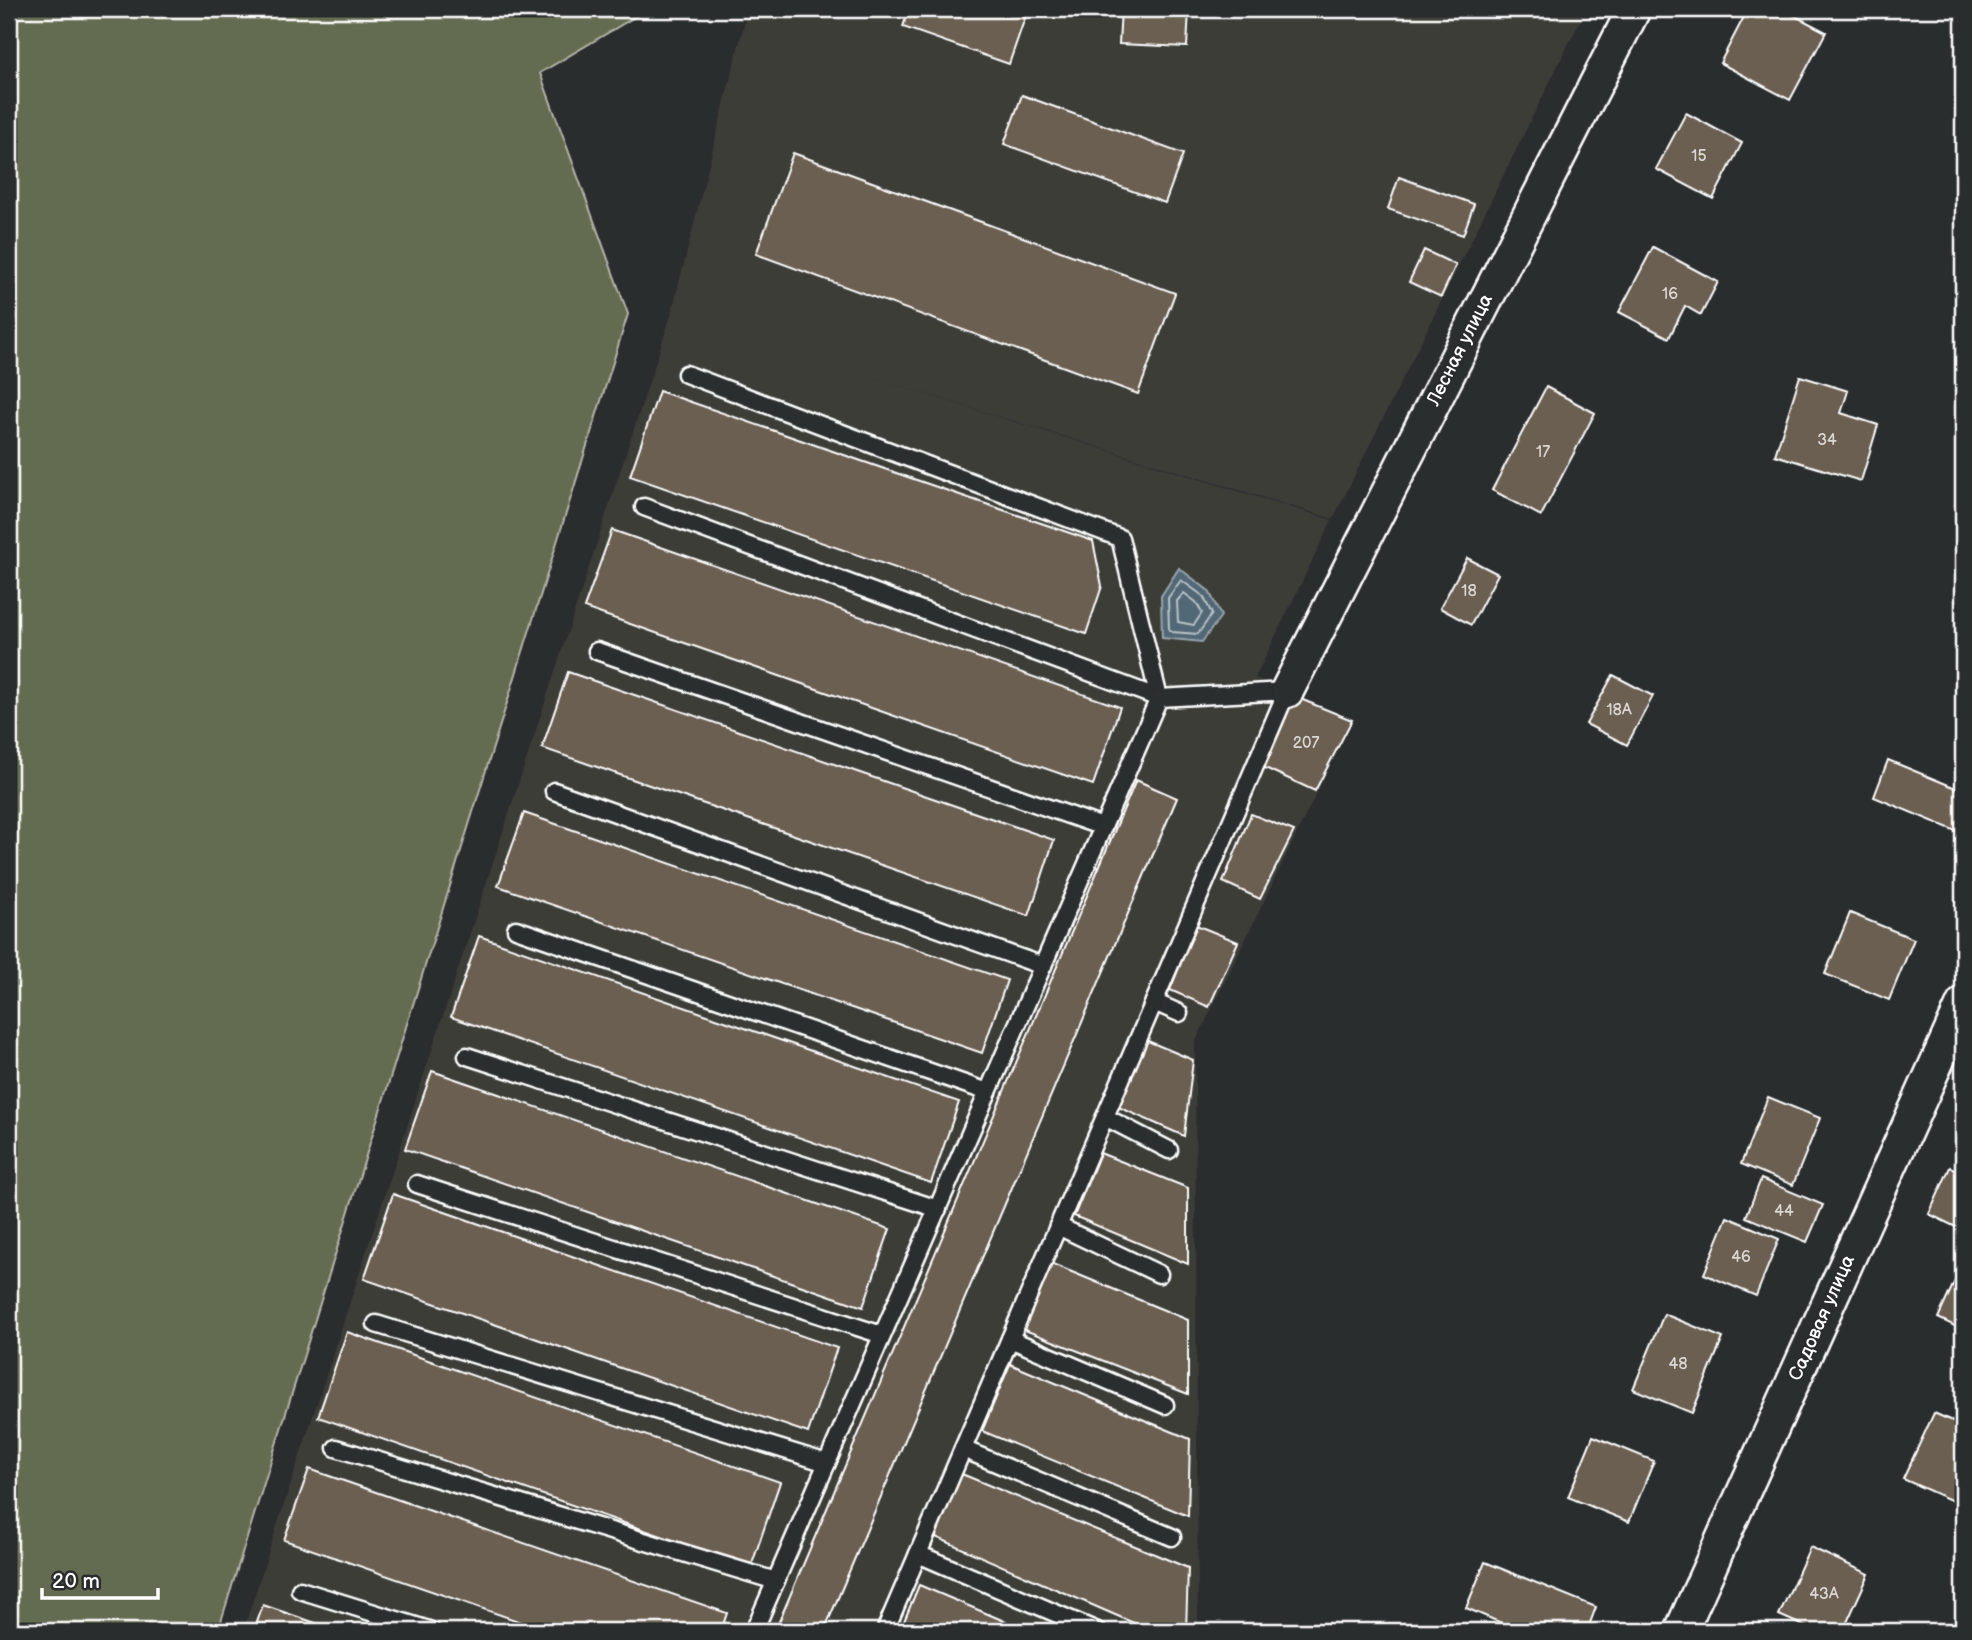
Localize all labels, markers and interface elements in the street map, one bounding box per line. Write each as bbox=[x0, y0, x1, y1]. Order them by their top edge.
house number: 15 bbox=[1691, 147, 1707, 166]
house number: 16 bbox=[1662, 285, 1678, 304]
street label: Лесная улица bbox=[1422, 290, 1498, 411]
house number: 34 bbox=[1817, 431, 1837, 450]
house number: 17 bbox=[1536, 443, 1550, 462]
house number: 18 bbox=[1461, 582, 1477, 601]
house number: 18А bbox=[1606, 701, 1632, 720]
house number: 207 bbox=[1293, 734, 1319, 753]
house number: 44 bbox=[1774, 1202, 1794, 1221]
house number: 46 bbox=[1731, 1248, 1751, 1267]
street label: Садовая улица bbox=[1784, 1252, 1860, 1384]
house number: 48 bbox=[1668, 1355, 1688, 1374]
scale bar bbox=[42, 1556, 158, 1600]
text: 20 m bbox=[52, 1569, 100, 1594]
house number: 43А bbox=[1809, 1585, 1839, 1604]

